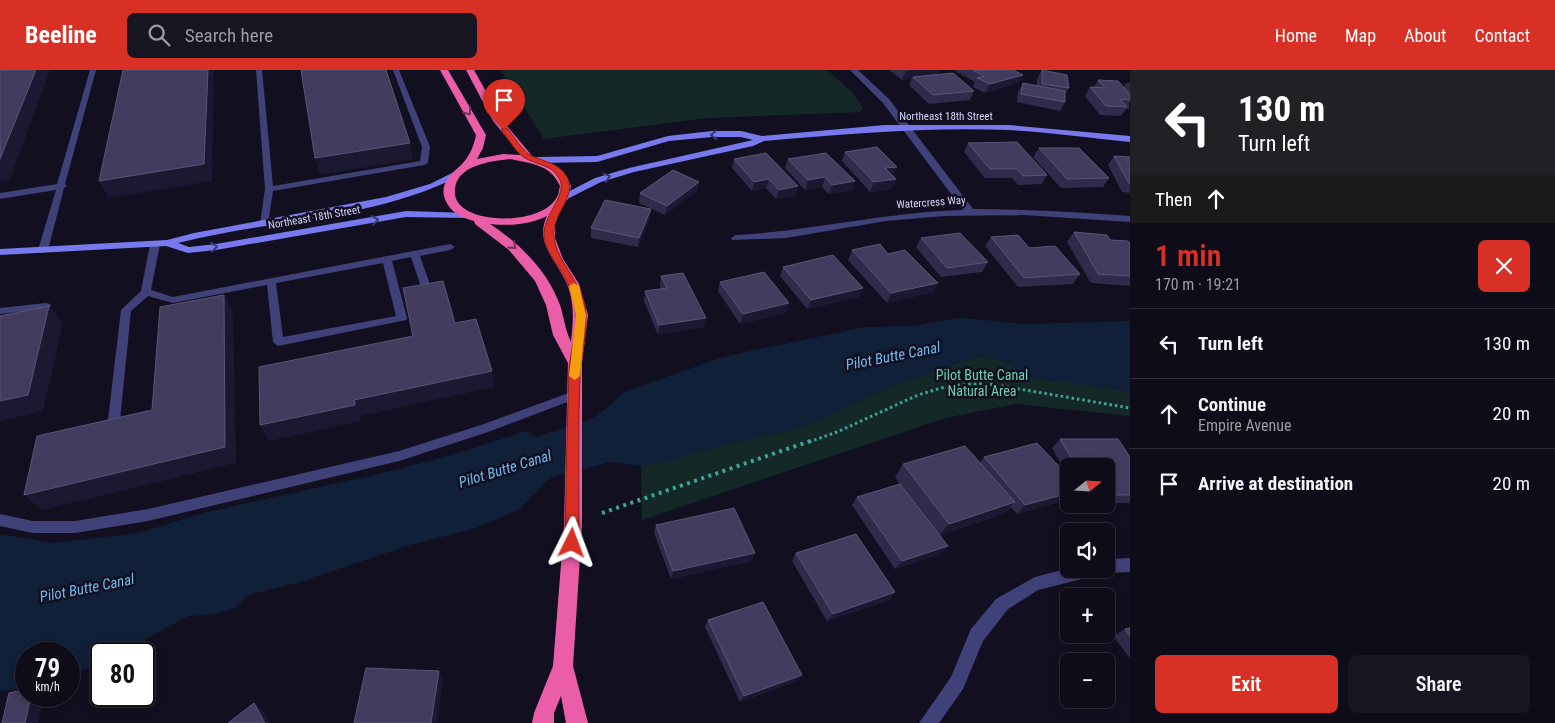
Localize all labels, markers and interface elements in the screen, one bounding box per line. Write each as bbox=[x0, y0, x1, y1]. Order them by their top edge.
search box bbox=[127, 13, 477, 58]
text: Beeline bbox=[25, 21, 97, 49]
icon: search bbox=[145, 21, 173, 49]
text: Search here bbox=[185, 24, 273, 47]
text: Home bbox=[1275, 25, 1317, 46]
text: Map bbox=[1345, 25, 1376, 46]
text: About bbox=[1404, 25, 1446, 46]
text: Contact bbox=[1474, 25, 1530, 46]
pin bbox=[483, 79, 525, 130]
icon: arrive bbox=[490, 86, 518, 114]
text: 130 m bbox=[1238, 89, 1325, 130]
icon: left bbox=[1155, 90, 1220, 155]
one-way arrow bbox=[462, 106, 471, 116]
street label: Northeast 18th Street bbox=[899, 110, 993, 123]
one-way arrow bbox=[709, 129, 717, 140]
text: Turn left bbox=[1238, 131, 1310, 156]
one-way arrow bbox=[602, 173, 611, 183]
icon: ahead bbox=[1202, 185, 1230, 213]
text: Then bbox=[1155, 188, 1192, 211]
street label: Watercress Way bbox=[896, 194, 966, 211]
street label: Northeast 18th Street bbox=[267, 203, 361, 232]
one-way arrow bbox=[370, 215, 379, 225]
text: 1 min bbox=[1155, 238, 1221, 273]
one-way arrow bbox=[507, 240, 516, 249]
button: close bbox=[1478, 240, 1530, 292]
one-way arrow bbox=[211, 242, 219, 253]
text: 170 m · 19:21 bbox=[1155, 275, 1241, 294]
icon: left bbox=[1155, 330, 1183, 358]
text: Turn left bbox=[1198, 332, 1263, 355]
text: 130 m bbox=[1483, 332, 1530, 355]
water label: Pilot Butte Canal bbox=[844, 338, 943, 374]
park label: Pilot Butte Canal Natural Area bbox=[936, 367, 1028, 399]
text: Continue bbox=[1198, 393, 1266, 416]
icon: ahead bbox=[1155, 400, 1183, 428]
text: 20 m bbox=[1493, 402, 1530, 425]
text: Empire Avenue bbox=[1198, 416, 1292, 435]
water label: Pilot Butte Canal bbox=[456, 446, 554, 492]
north arrow bbox=[1060, 458, 1115, 512]
map controls bbox=[1060, 458, 1115, 708]
icon: arrive bbox=[1155, 470, 1183, 498]
text: Arrive at destination bbox=[1198, 472, 1353, 495]
text: 20 m bbox=[1493, 472, 1530, 495]
position arrow bbox=[545, 516, 597, 568]
button: sound bbox=[1060, 523, 1115, 578]
water label: Pilot Butte Canal bbox=[38, 570, 137, 606]
button: + bbox=[1060, 588, 1115, 643]
speed limit sign: 80 bbox=[90, 642, 155, 707]
button: − bbox=[1060, 653, 1115, 708]
text: 79 bbox=[35, 654, 60, 683]
button: Exit bbox=[1155, 655, 1338, 713]
button: Share bbox=[1348, 655, 1530, 713]
text: km/h bbox=[35, 680, 60, 694]

